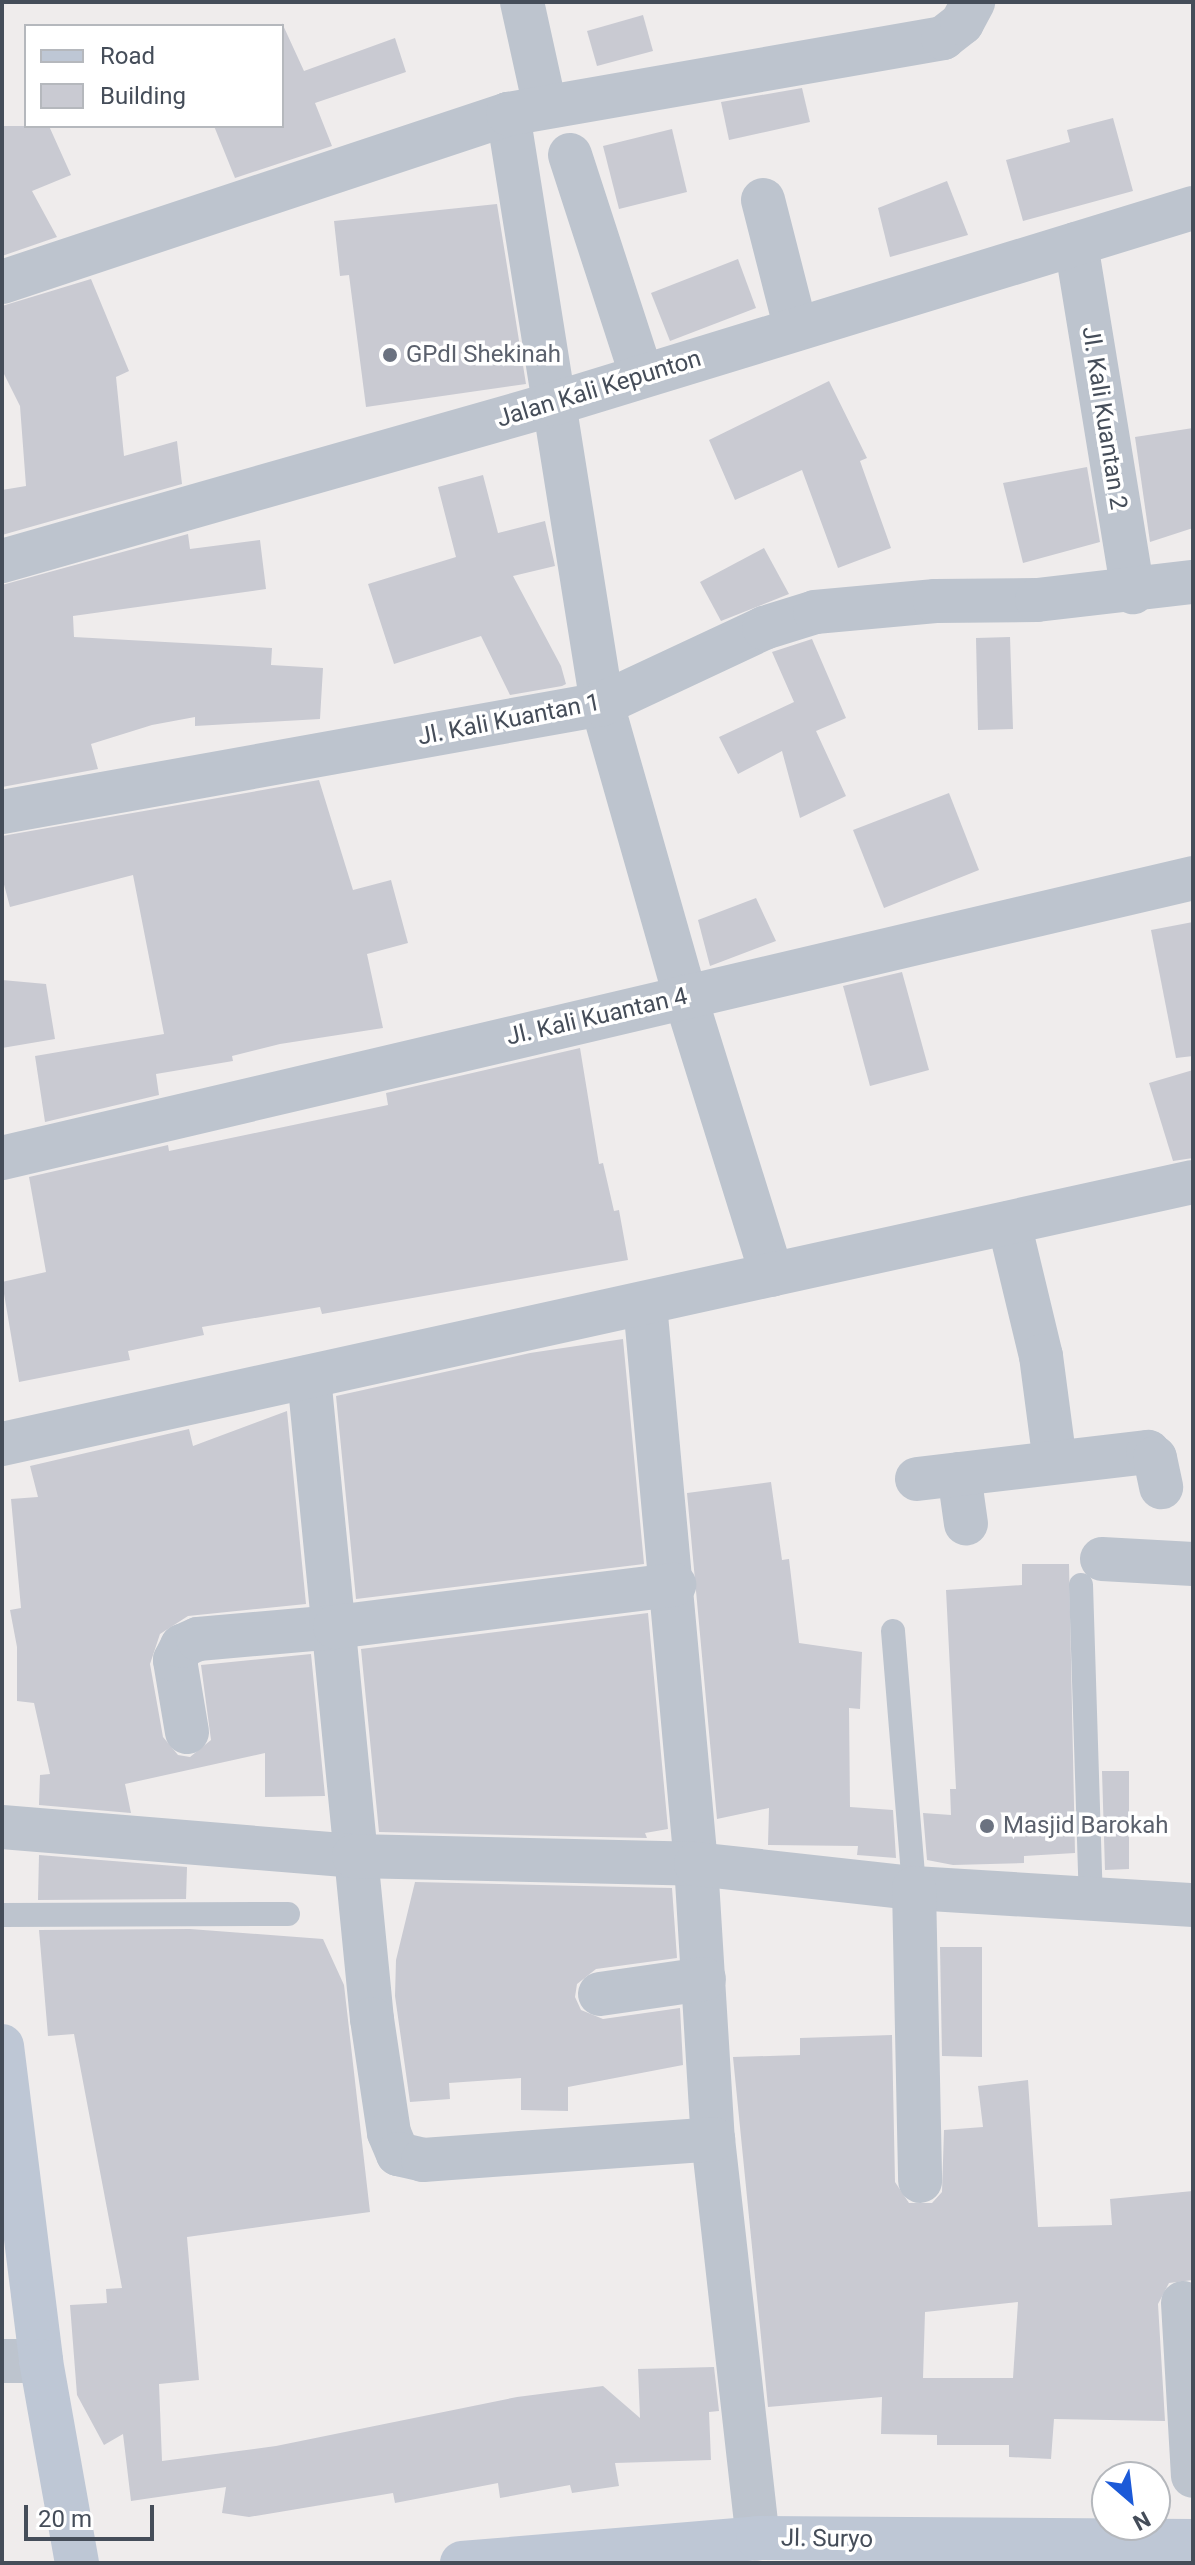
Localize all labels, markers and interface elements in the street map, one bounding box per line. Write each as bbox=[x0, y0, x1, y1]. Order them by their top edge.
legend bbox=[24, 24, 284, 128]
text: Road bbox=[100, 42, 155, 70]
text: Building bbox=[100, 82, 186, 110]
street label: Jl. Kali Kuantan 2 bbox=[1075, 324, 1133, 512]
place label: GPdI Shekinah bbox=[406, 341, 561, 369]
street label: Jalan Kali Kepunton bbox=[493, 344, 705, 434]
marker: GPdI Shekinah bbox=[381, 346, 399, 364]
street label: Jl. Kali Kuantan 1 bbox=[415, 688, 603, 752]
street label: Jl. Kali Kuantan 4 bbox=[504, 982, 690, 1052]
place label: Masjid Barokah bbox=[1003, 1812, 1168, 1840]
marker: Masjid Barokah bbox=[978, 1817, 996, 1835]
north arrow bbox=[1091, 2461, 1171, 2541]
scale bar bbox=[28, 2489, 158, 2539]
text: 20 m bbox=[38, 2505, 92, 2533]
text: N bbox=[1129, 2506, 1154, 2536]
street label: Jl. Suryo bbox=[781, 2524, 873, 2554]

